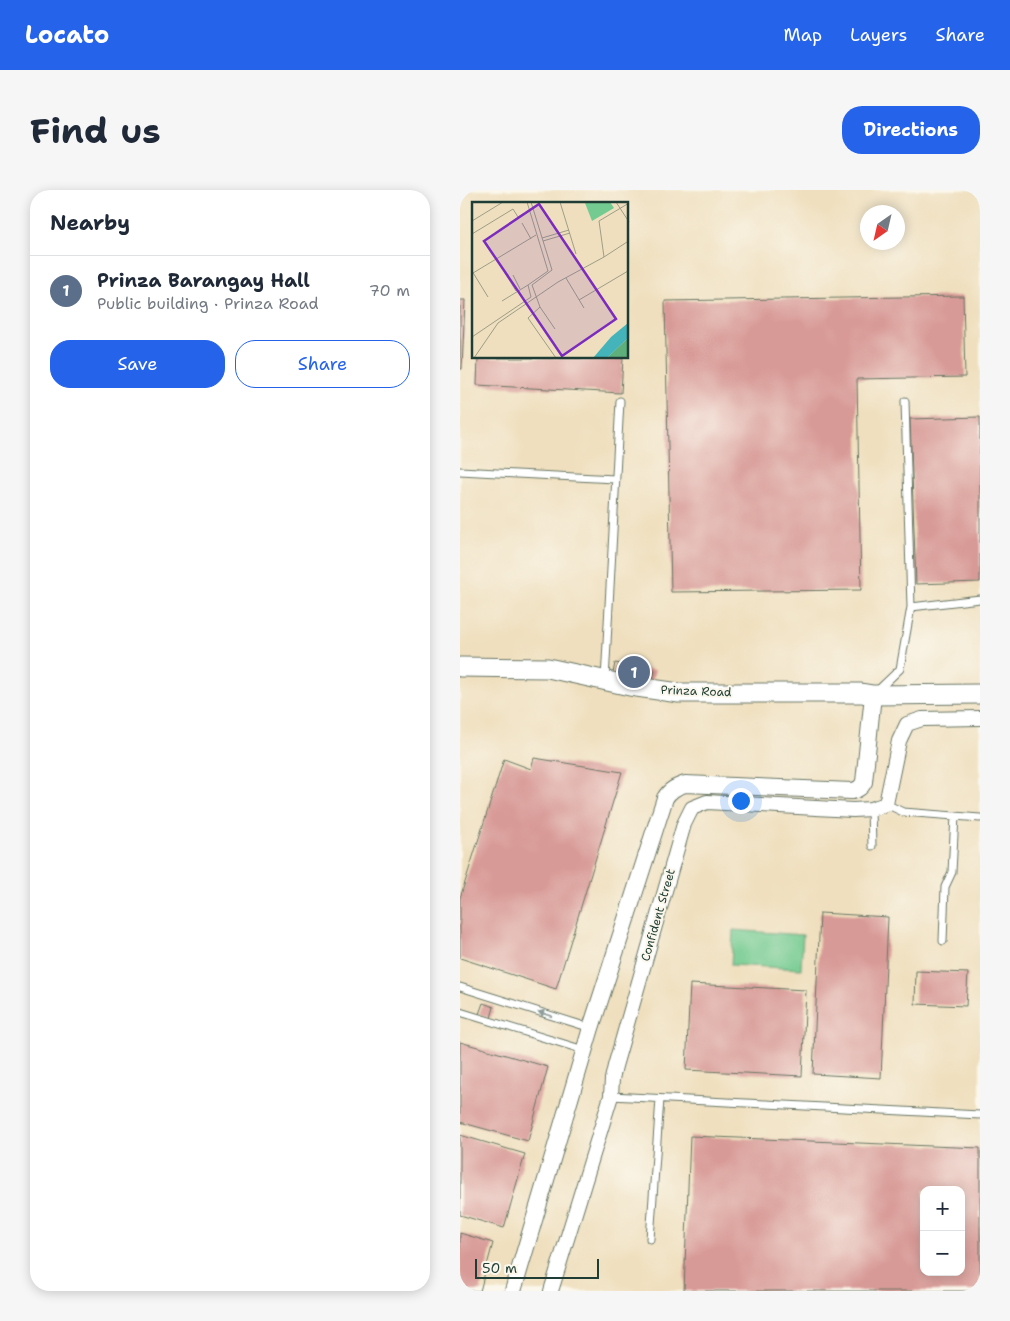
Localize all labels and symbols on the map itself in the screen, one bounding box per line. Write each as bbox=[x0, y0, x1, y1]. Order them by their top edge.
inset map bbox=[472, 202, 629, 359]
north arrow bbox=[860, 205, 905, 250]
pin: 1 bbox=[618, 653, 650, 691]
street label: Prinza Road bbox=[660, 682, 732, 700]
your location bbox=[728, 788, 754, 814]
street label: Confident Street bbox=[637, 867, 679, 963]
one-way arrow bbox=[537, 1010, 552, 1017]
scale bar bbox=[475, 1256, 599, 1279]

